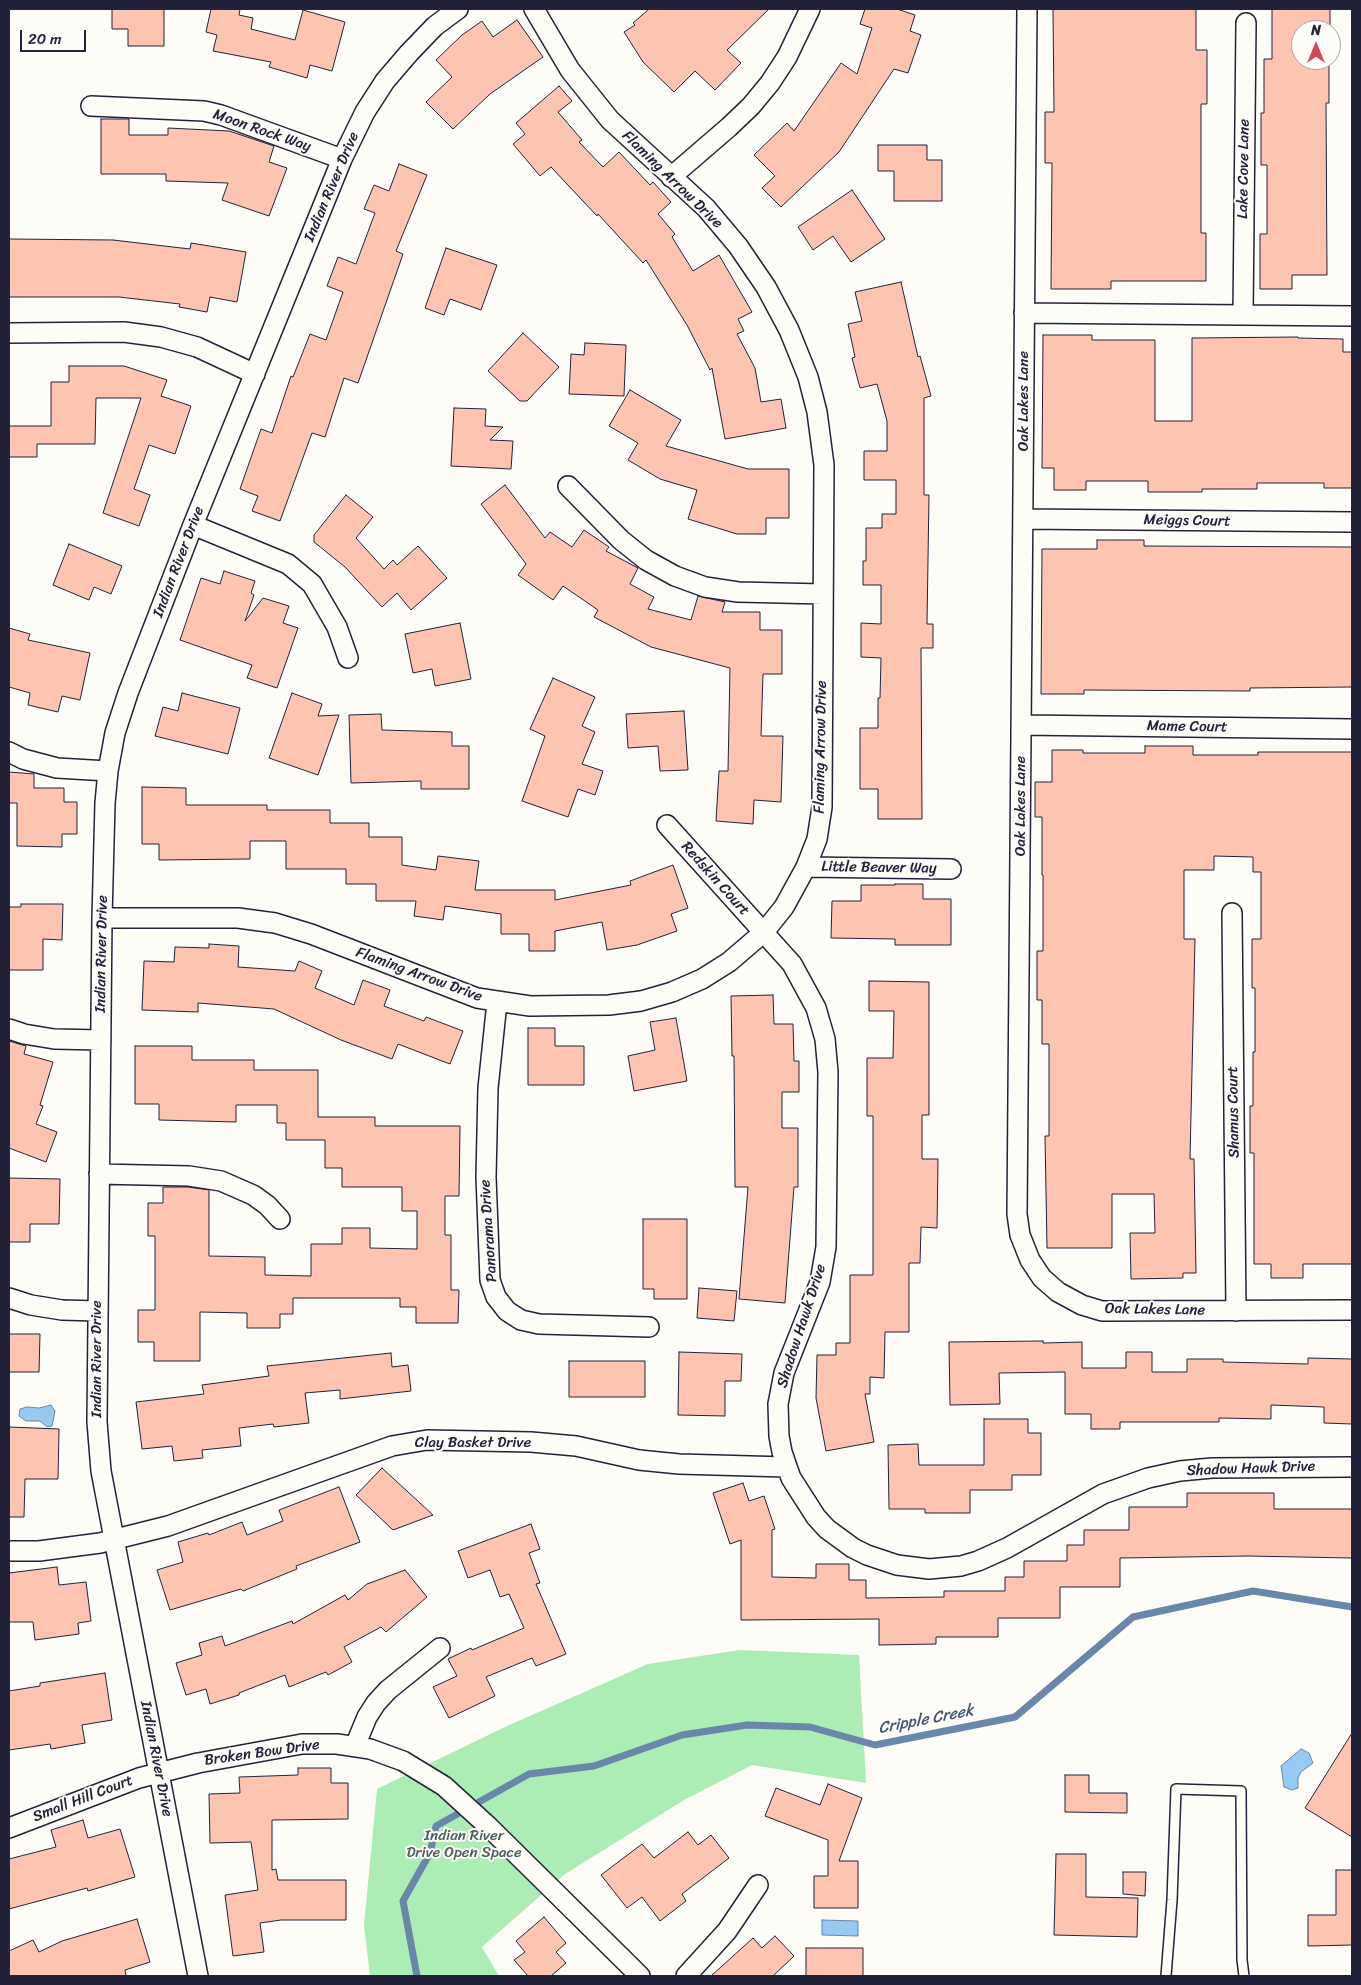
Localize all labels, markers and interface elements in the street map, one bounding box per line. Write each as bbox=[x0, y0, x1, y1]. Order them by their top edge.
text: N bbox=[1311, 18, 1321, 43]
scale bar bbox=[22, 20, 89, 52]
north arrow bbox=[1291, 20, 1341, 70]
text: 20 m bbox=[28, 26, 62, 52]
street label: Moon Rock Way bbox=[211, 106, 313, 156]
street label: Lake Cove Lane bbox=[1234, 119, 1254, 219]
street label: Flaming Arrow Drive bbox=[618, 127, 726, 233]
street label: Indian River Drive bbox=[301, 129, 363, 245]
street label: Oak Lakes Lane bbox=[1015, 351, 1033, 451]
street label: Indian River Drive bbox=[150, 504, 208, 620]
street label: Meiggs Court bbox=[1143, 511, 1231, 531]
street label: Flaming Arrow Drive bbox=[811, 680, 831, 814]
street label: Mame Court bbox=[1147, 717, 1227, 737]
street label: Oak Lakes Lane bbox=[1012, 756, 1030, 856]
street label: Redskin Court bbox=[677, 838, 753, 920]
street label: Little Beaver Way bbox=[821, 858, 937, 878]
street label: Indian River Drive bbox=[92, 895, 112, 1013]
street label: Flaming Arrow Drive bbox=[353, 944, 485, 1006]
street label: Shamus Court bbox=[1224, 1066, 1244, 1158]
street label: Panorama Drive bbox=[476, 1179, 502, 1283]
street label: Shadow Hawk Drive bbox=[774, 1262, 830, 1390]
street label: Indian River Drive bbox=[88, 1300, 106, 1418]
street label: Oak Lakes Lane bbox=[1105, 1300, 1205, 1320]
street label: Clay Basket Drive bbox=[415, 1434, 531, 1452]
street label: Shadow Hawk Drive bbox=[1186, 1458, 1316, 1480]
street label: Indian River Drive bbox=[136, 1700, 176, 1818]
water label: Cripple Creek bbox=[877, 1701, 975, 1739]
street label: Broken Bow Drive bbox=[203, 1736, 321, 1770]
street label: Small Hill Court bbox=[30, 1772, 136, 1826]
park label: Indian River Drive Open Space bbox=[406, 1827, 522, 1862]

